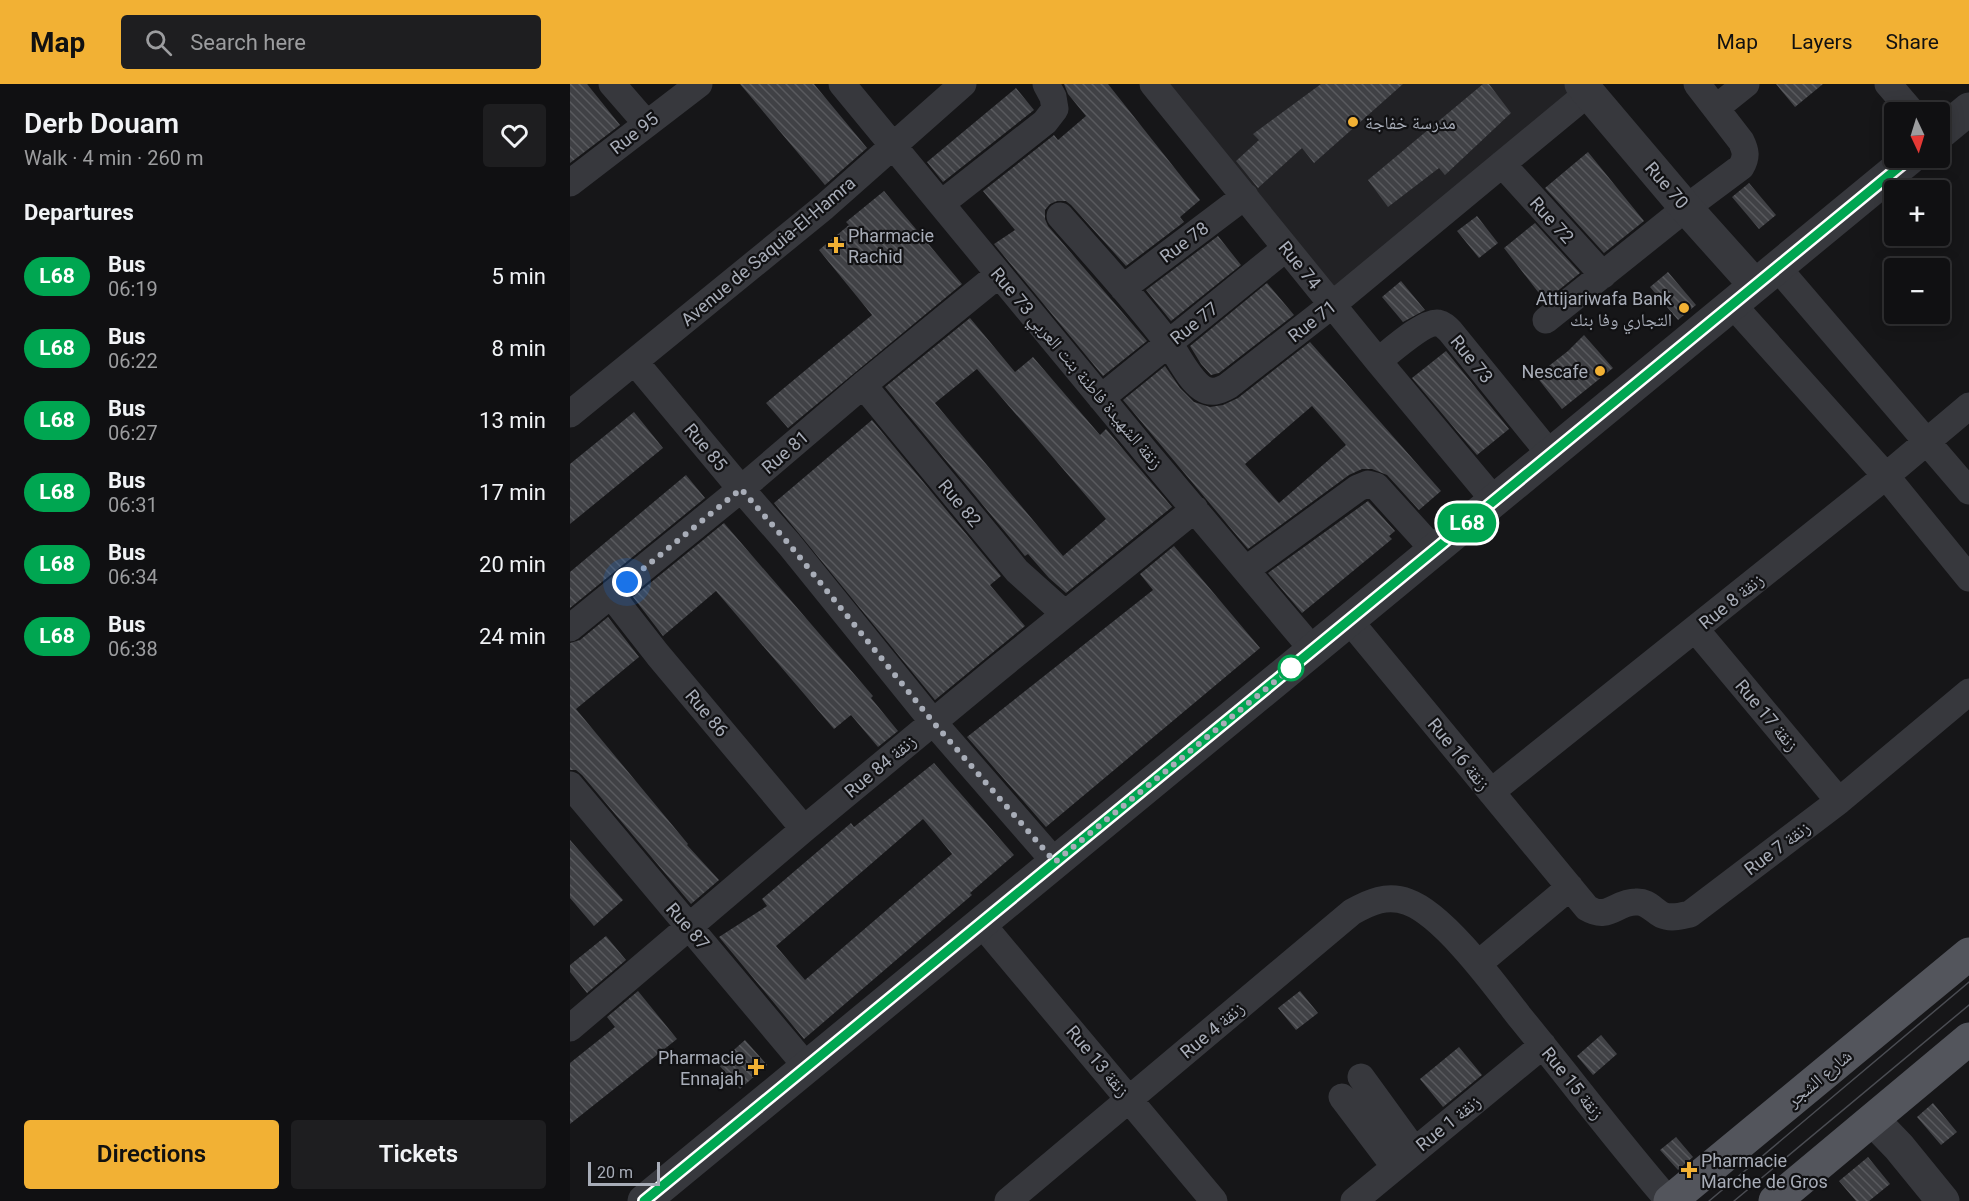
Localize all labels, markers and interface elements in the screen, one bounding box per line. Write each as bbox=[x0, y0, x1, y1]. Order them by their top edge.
search box bbox=[121, 15, 541, 69]
text: Map bbox=[30, 26, 85, 59]
icon: search bbox=[142, 26, 175, 59]
text: Search here bbox=[190, 30, 306, 55]
text: Map bbox=[1716, 30, 1758, 54]
text: Layers bbox=[1791, 30, 1852, 54]
text: Share bbox=[1885, 30, 1939, 54]
north arrow bbox=[1884, 102, 1950, 168]
map controls bbox=[1884, 102, 1950, 324]
button: heart bbox=[483, 104, 546, 167]
text: Derb Douam bbox=[24, 107, 179, 140]
street label: Rue 95 bbox=[606, 108, 662, 158]
place label: مدرسة خفاجة bbox=[1365, 112, 1456, 133]
marker: مدرسة خفاجة bbox=[1346, 115, 1360, 129]
text: Walk · 4 min · 260 m bbox=[24, 146, 203, 170]
street label: Rue 70 bbox=[1641, 157, 1693, 213]
street label: Avenue de Saquia-El-Hamra bbox=[677, 172, 859, 330]
button: + bbox=[1884, 180, 1950, 246]
street label: Rue 72 bbox=[1526, 192, 1578, 248]
text: Departures bbox=[24, 200, 134, 225]
street label: Rue 78 bbox=[1156, 217, 1212, 267]
place label: Pharmacie Rachid bbox=[848, 225, 934, 267]
street label: Rue 74 bbox=[1274, 237, 1326, 293]
marker: Pharmacie Rachid bbox=[829, 238, 843, 252]
text: Bus bbox=[108, 252, 146, 277]
button: − bbox=[1884, 258, 1950, 324]
street label: Rue 73 زنقة الشهيدة فاطنة بنت العربي bbox=[983, 263, 1167, 476]
text: L68 bbox=[39, 264, 75, 288]
text: 5 min bbox=[491, 264, 546, 289]
text: 06:19 bbox=[108, 277, 158, 301]
place label: Attijariwafa Bank التجاري وفا بنك bbox=[1536, 288, 1673, 334]
street label: Rue 71 bbox=[1284, 296, 1340, 346]
street label: Rue 77 bbox=[1166, 297, 1222, 349]
marker: Attijariwafa Bank التجاري وفا بنك bbox=[1677, 301, 1691, 315]
text: Bus bbox=[108, 324, 146, 349]
street label: Rue 73 bbox=[1446, 331, 1498, 387]
text: L68 bbox=[39, 336, 75, 360]
text: 8 min bbox=[491, 336, 546, 361]
text: 06:22 bbox=[108, 349, 158, 373]
place label: Nescafe bbox=[1522, 361, 1588, 382]
marker: Nescafe bbox=[1593, 364, 1607, 378]
text: Bus bbox=[108, 396, 146, 421]
text: L68 bbox=[39, 408, 75, 432]
text: 13 min bbox=[479, 408, 546, 433]
street label: Rue 85 bbox=[680, 419, 732, 475]
text: 06:27 bbox=[108, 421, 158, 445]
street label: Rue 81 bbox=[757, 426, 813, 478]
text: Bus bbox=[108, 468, 146, 493]
street label: Rue 82 bbox=[934, 475, 986, 531]
text: L68 bbox=[39, 480, 75, 504]
text: 17 min bbox=[479, 480, 546, 505]
text: 06:31 bbox=[108, 493, 158, 517]
line badge: L68 bbox=[1432, 504, 1502, 542]
text: L68 bbox=[1449, 511, 1485, 535]
text: Bus bbox=[108, 540, 146, 565]
text: L68 bbox=[39, 552, 75, 576]
text: 20 min bbox=[479, 552, 546, 577]
text: 06:34 bbox=[108, 565, 158, 589]
your location bbox=[612, 567, 642, 597]
street label: Rue 8 زنقة bbox=[1695, 569, 1767, 633]
text: Bus bbox=[108, 612, 146, 637]
text: L68 bbox=[39, 624, 75, 648]
text: 24 min bbox=[479, 624, 546, 649]
text: 06:38 bbox=[108, 637, 158, 661]
unlabelled marker bbox=[1278, 655, 1304, 681]
street label: Rue 17 زنقة bbox=[1731, 675, 1803, 755]
street label: Rue 86 bbox=[681, 685, 733, 741]
street label: Rue 16 زنقة bbox=[1424, 714, 1494, 794]
street label: Rue 84 زنقة bbox=[840, 730, 920, 802]
street label: Rue 7 زنقة bbox=[1740, 817, 1814, 879]
street label: Rue 87 bbox=[662, 898, 714, 954]
street label: Rue 4 زنقة bbox=[1176, 997, 1248, 1063]
street label: Rue 13 زنقة bbox=[1062, 1021, 1134, 1101]
street label: Rue 15 زنقة bbox=[1538, 1043, 1608, 1123]
street label: شارع الشجر bbox=[1782, 1045, 1856, 1113]
place label: Pharmacie Ennajah bbox=[658, 1047, 744, 1089]
marker: Pharmacie Ennajah bbox=[749, 1060, 763, 1074]
street label: Rue 1 زنقة bbox=[1412, 1091, 1484, 1155]
button: Directions bbox=[24, 1120, 279, 1189]
button: Tickets bbox=[291, 1120, 546, 1189]
place label: Pharmacie Marche de Gros bbox=[1701, 1150, 1828, 1192]
scale bar bbox=[588, 1159, 660, 1186]
text: 20 m bbox=[597, 1163, 633, 1182]
marker: Pharmacie Marche de Gros bbox=[1682, 1163, 1696, 1177]

